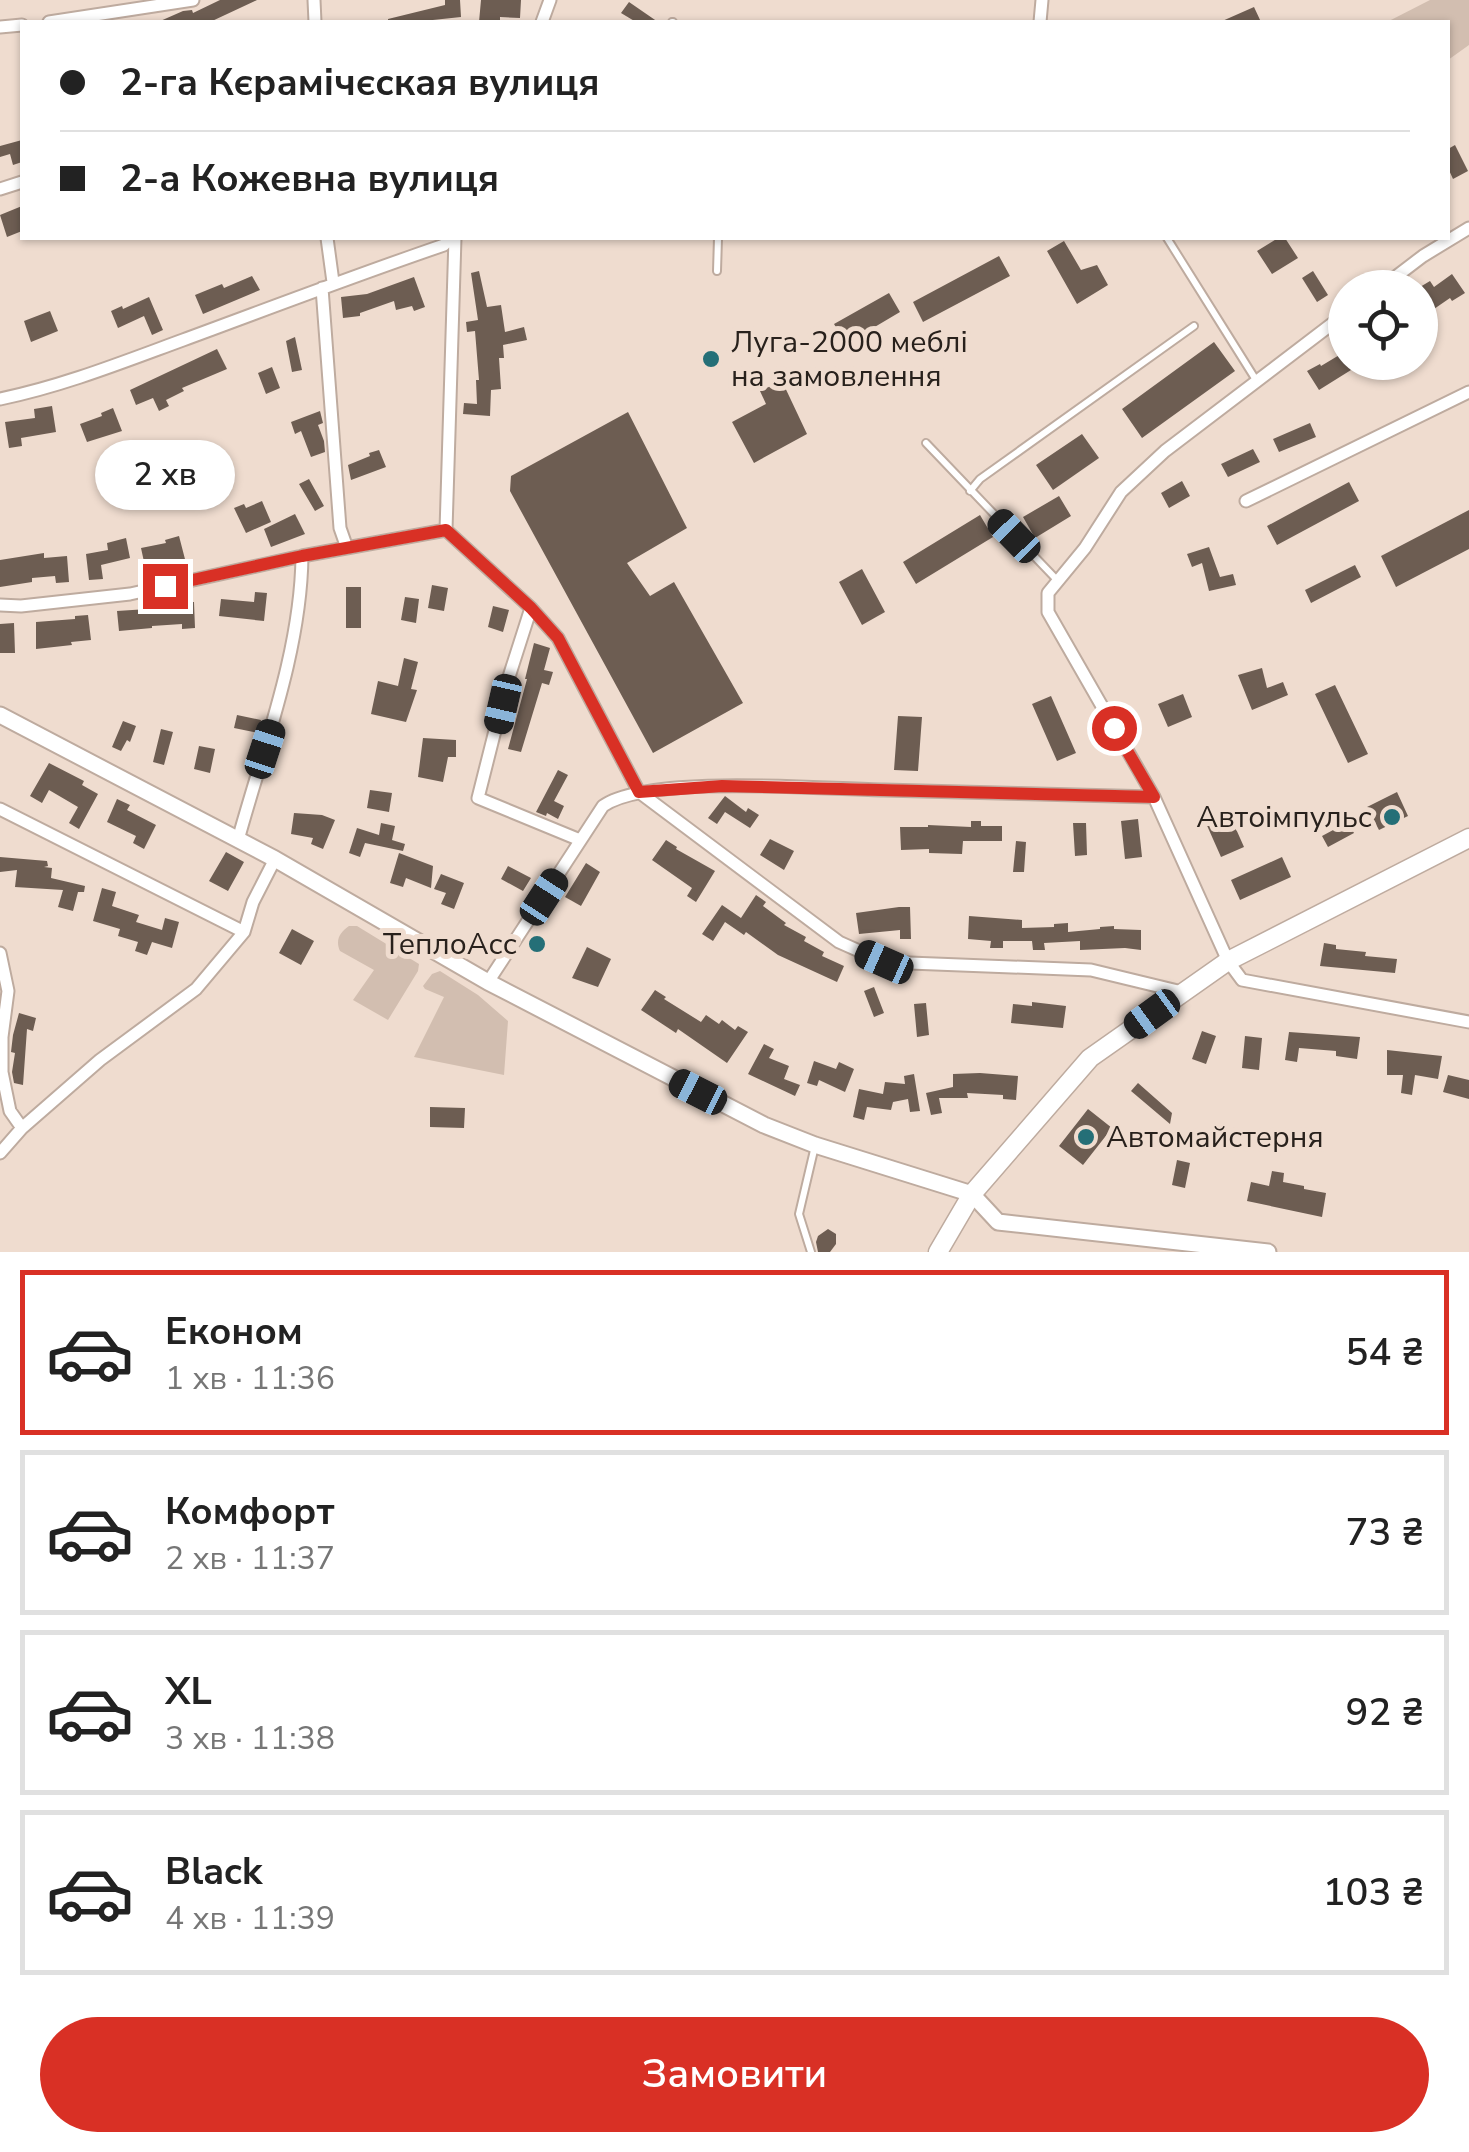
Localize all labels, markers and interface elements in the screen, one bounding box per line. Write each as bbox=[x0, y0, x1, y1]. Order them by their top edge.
text: 2-га Кєрамічєская вулиця bbox=[120, 57, 600, 108]
text: 2-а Кожевна вулиця bbox=[120, 153, 499, 204]
map controls bbox=[1328, 270, 1438, 380]
button: locate bbox=[1328, 270, 1438, 380]
place label: Луга-2000 меблі на замовлення bbox=[731, 322, 968, 397]
marker: Луга-2000 меблі на замовлення bbox=[700, 348, 722, 370]
callout: 2 хв bbox=[95, 441, 235, 511]
text: 2 хв bbox=[134, 453, 196, 496]
car bbox=[982, 504, 1046, 568]
route end bbox=[143, 564, 188, 609]
car bbox=[482, 671, 524, 737]
route start bbox=[1092, 706, 1137, 751]
car bbox=[241, 716, 289, 782]
place label: Автоімпульс bbox=[1196, 797, 1372, 838]
marker: Автоімпульс bbox=[1381, 806, 1403, 828]
car bbox=[515, 864, 573, 930]
place label: ТеплоАсс bbox=[383, 924, 517, 965]
marker: ТеплоАсс bbox=[526, 933, 548, 955]
car bbox=[850, 936, 918, 988]
car bbox=[1119, 984, 1185, 1044]
car bbox=[664, 1065, 732, 1119]
place label: Автомайстерня bbox=[1106, 1117, 1324, 1158]
marker: Автомайстерня bbox=[1075, 1126, 1097, 1148]
text: Економ bbox=[165, 1306, 303, 1357]
icon: car bbox=[45, 1308, 135, 1398]
text: 54 ₴ bbox=[1346, 1327, 1424, 1378]
text: 1 хв · 11:36 bbox=[165, 1357, 335, 1400]
text: Комфорт bbox=[165, 1486, 334, 1537]
icon: car bbox=[45, 1488, 135, 1578]
text: 73 ₴ bbox=[1346, 1507, 1424, 1558]
text: 2 хв · 11:37 bbox=[165, 1537, 335, 1580]
text: XL bbox=[165, 1666, 212, 1717]
icon: car bbox=[45, 1668, 135, 1758]
text: 92 ₴ bbox=[1346, 1687, 1424, 1738]
text: 3 хв · 11:38 bbox=[165, 1717, 335, 1760]
text: Black bbox=[165, 1846, 262, 1897]
icon: car bbox=[45, 1848, 135, 1938]
text: 103 ₴ bbox=[1323, 1867, 1424, 1918]
text: 4 хв · 11:39 bbox=[165, 1897, 335, 1940]
button: Замовити bbox=[40, 2017, 1429, 2132]

